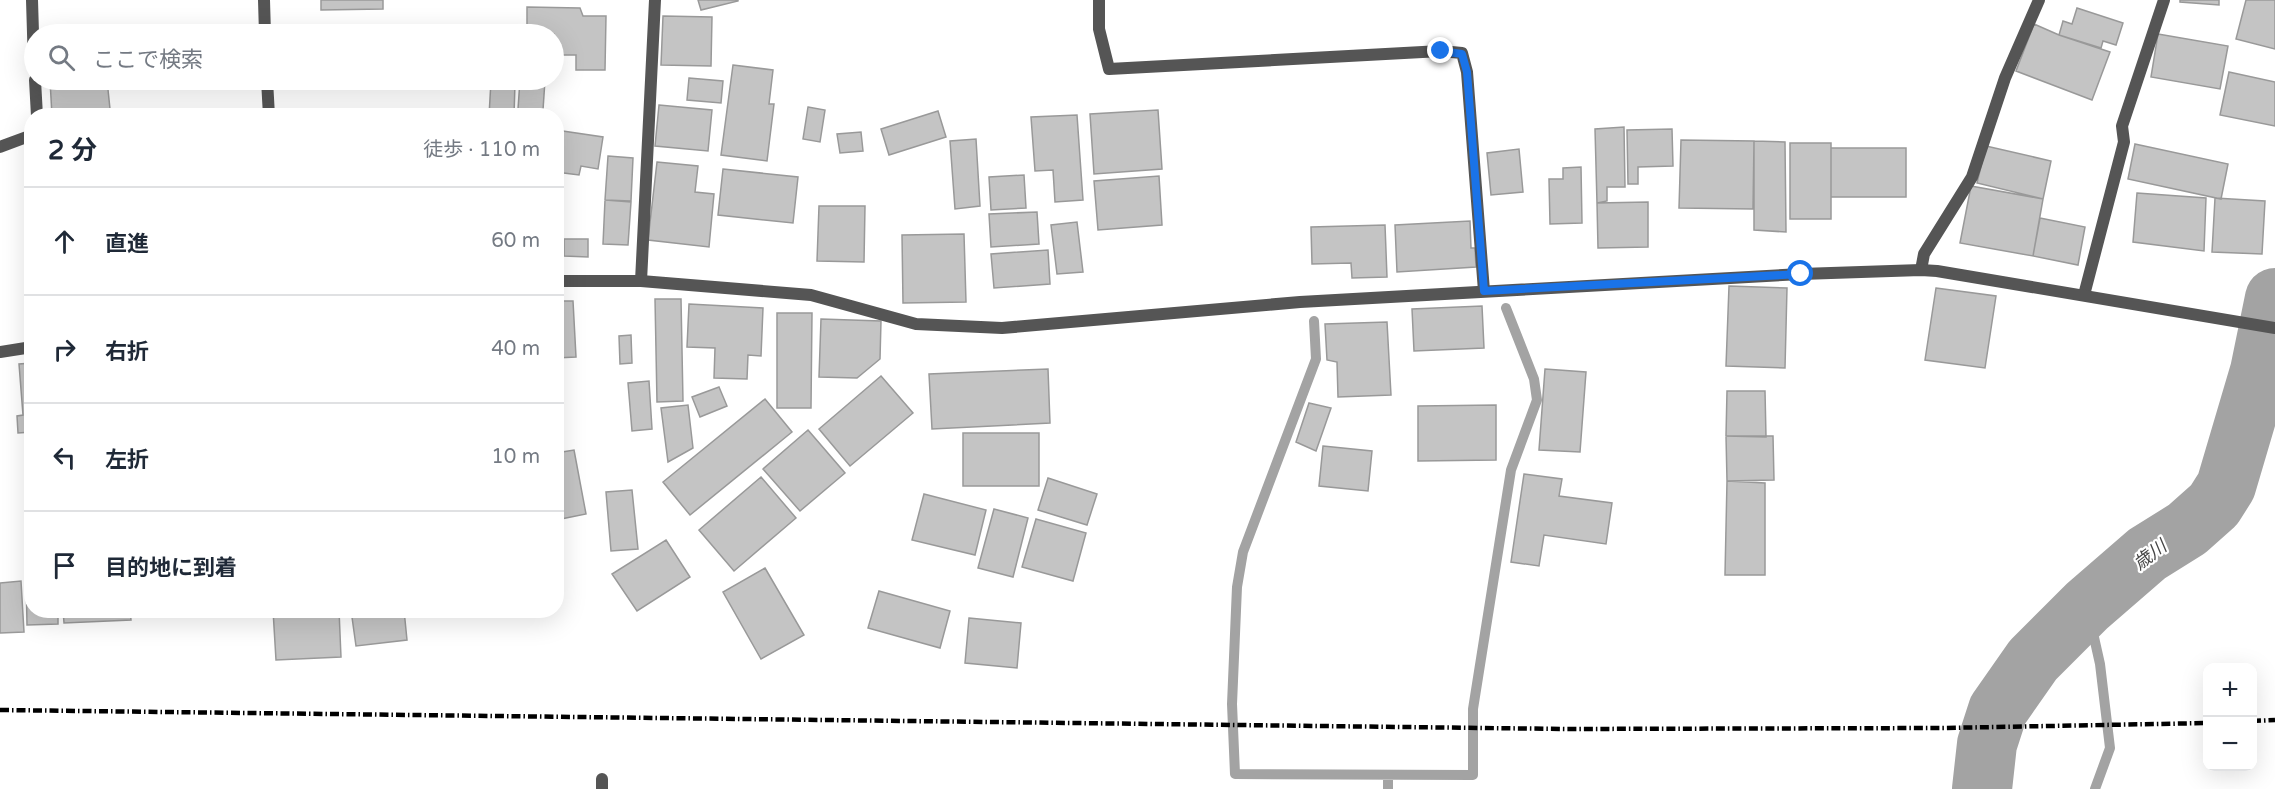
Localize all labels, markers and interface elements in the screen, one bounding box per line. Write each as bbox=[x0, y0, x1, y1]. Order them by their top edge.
search box bbox=[24, 24, 564, 90]
route end bbox=[1427, 37, 1453, 63]
icon: search bbox=[45, 41, 78, 74]
text: ここで検索 bbox=[93, 47, 203, 73]
text: 2 分 bbox=[48, 135, 97, 166]
text: 徒歩 · 110 m bbox=[423, 138, 540, 162]
icon: ahead bbox=[48, 225, 81, 258]
text: 60 m bbox=[491, 229, 540, 253]
text: 直進 bbox=[105, 231, 149, 257]
route start bbox=[1787, 260, 1813, 286]
icon: right bbox=[48, 333, 81, 366]
text: 40 m bbox=[491, 337, 540, 361]
text: 右折 bbox=[105, 339, 149, 365]
icon: left bbox=[48, 441, 81, 474]
text: 10 m bbox=[491, 445, 540, 469]
text: 左折 bbox=[105, 447, 149, 473]
water label: 歳川 bbox=[2129, 534, 2173, 575]
icon: arrive bbox=[48, 549, 81, 582]
text: 目的地に到着 bbox=[105, 555, 237, 581]
map controls bbox=[2203, 663, 2257, 771]
button: + bbox=[2203, 663, 2257, 717]
button: − bbox=[2203, 717, 2257, 771]

